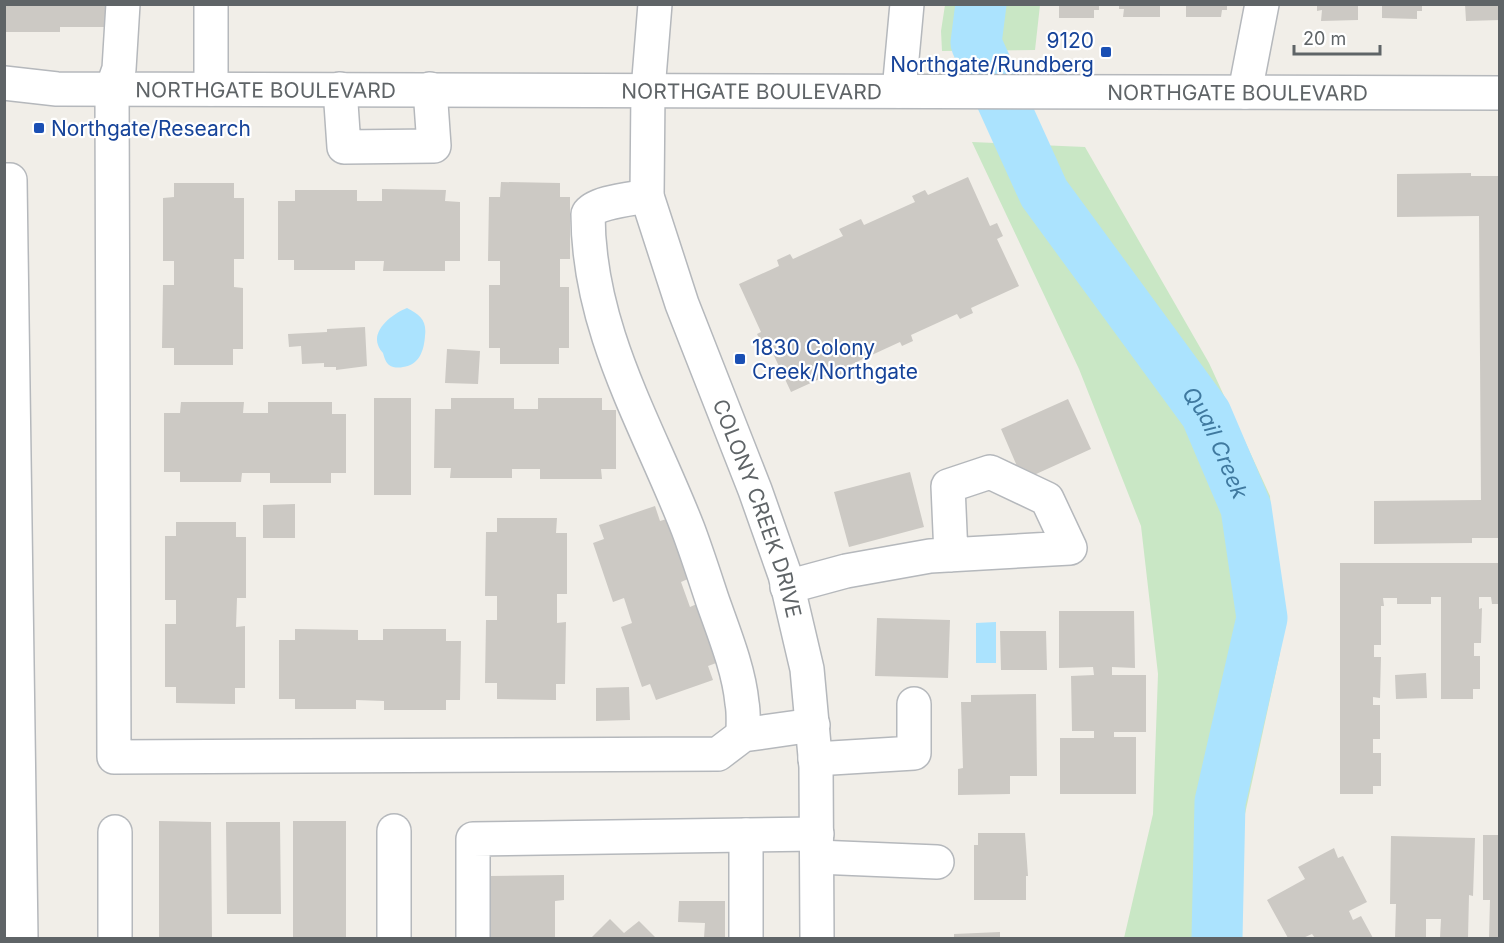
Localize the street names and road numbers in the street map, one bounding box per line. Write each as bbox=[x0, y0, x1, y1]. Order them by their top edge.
street label: NORTHGATE BOULEVARD bbox=[135, 77, 396, 102]
street label: NORTHGATE BOULEVARD bbox=[621, 78, 882, 104]
street label: NORTHGATE BOULEVARD bbox=[1107, 79, 1368, 105]
street label: COLONY CREEK DRIVE bbox=[708, 395, 807, 620]

